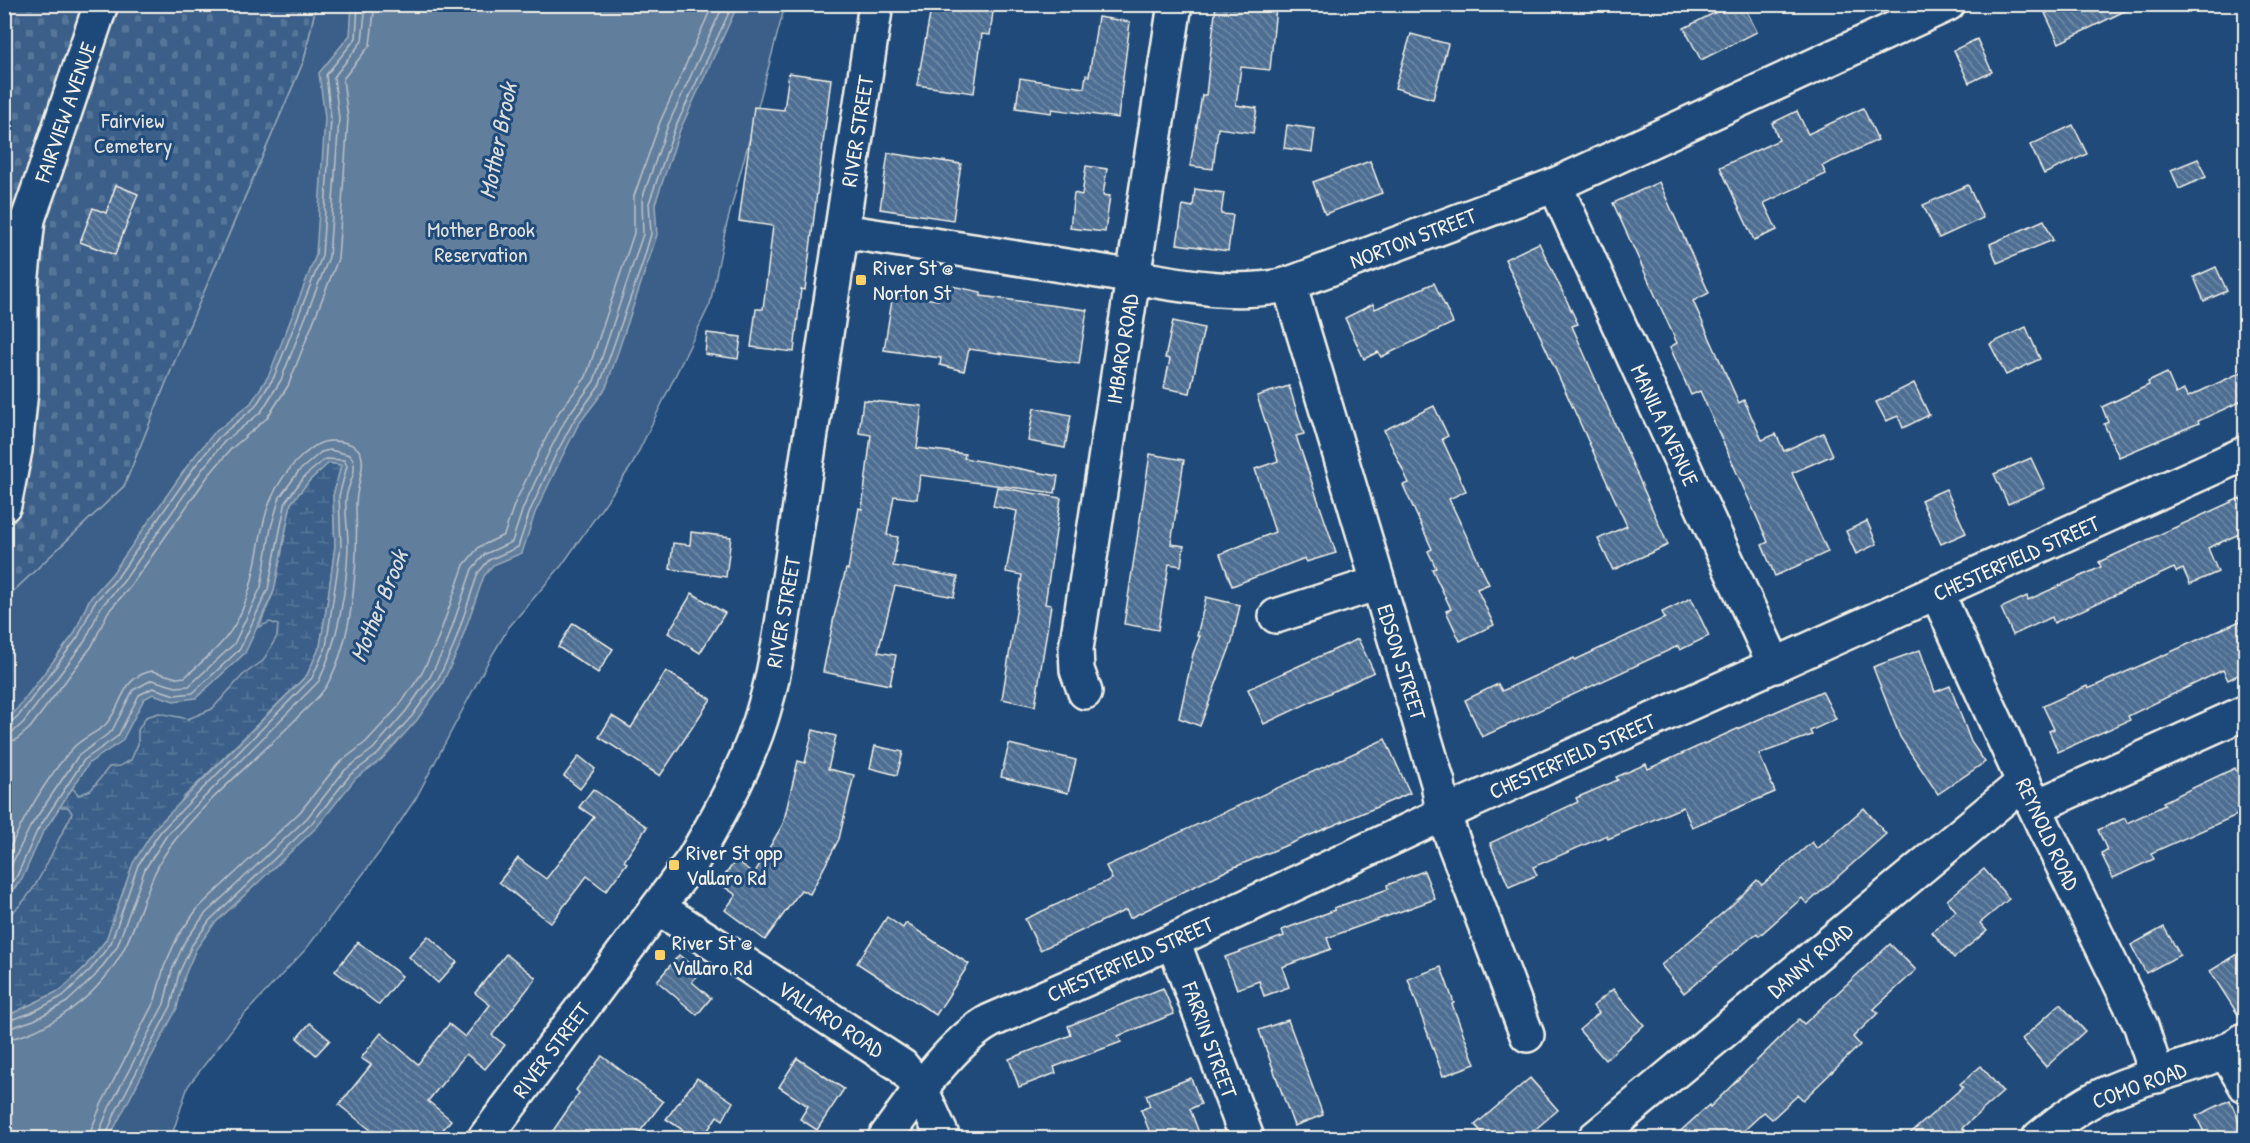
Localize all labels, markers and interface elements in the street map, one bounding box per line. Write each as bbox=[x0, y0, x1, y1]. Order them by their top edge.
street label: FAIRVIEW AVENUE bbox=[27, 38, 103, 187]
street label: RIVER STREET bbox=[833, 72, 881, 189]
water label: Mother Brook bbox=[470, 78, 524, 201]
park label: Fairview Cemetery bbox=[94, 105, 172, 160]
street label: NORTON STREET bbox=[1345, 200, 1481, 276]
park label: Mother Brook Reservation bbox=[427, 214, 535, 269]
place label: River St @ Norton St bbox=[873, 252, 954, 307]
marker: River St @ Norton St bbox=[854, 273, 868, 287]
street label: IMBARO ROAD bbox=[1099, 291, 1146, 406]
street label: MANILA AVENUE bbox=[1624, 359, 1706, 491]
street label: CHESTERFIELD STREET bbox=[1928, 508, 2105, 608]
water label: Mother Brook bbox=[341, 543, 416, 666]
street label: RIVER STREET bbox=[758, 553, 808, 670]
street label: EDSON STREET bbox=[1370, 601, 1434, 724]
street label: CHESTERFIELD STREET bbox=[1484, 706, 1661, 806]
street label: REYNOLD ROAD bbox=[2009, 773, 2087, 895]
place label: River St opp Vallaro Rd bbox=[686, 837, 783, 892]
marker: River St opp Vallaro Rd bbox=[667, 858, 681, 872]
street label: CHESTERFIELD STREET bbox=[1042, 909, 1219, 1009]
street label: DANNY ROAD bbox=[1761, 915, 1859, 1005]
place label: River St @ Vallaro Rd bbox=[672, 927, 753, 982]
marker: River St @ Vallaro Rd bbox=[653, 948, 667, 962]
street label: VALLARO ROAD bbox=[772, 973, 890, 1065]
street label: FARRIN STREET bbox=[1175, 977, 1245, 1103]
street label: RIVER STREET bbox=[505, 996, 597, 1104]
street label: COMO ROAD bbox=[2088, 1054, 2191, 1116]

